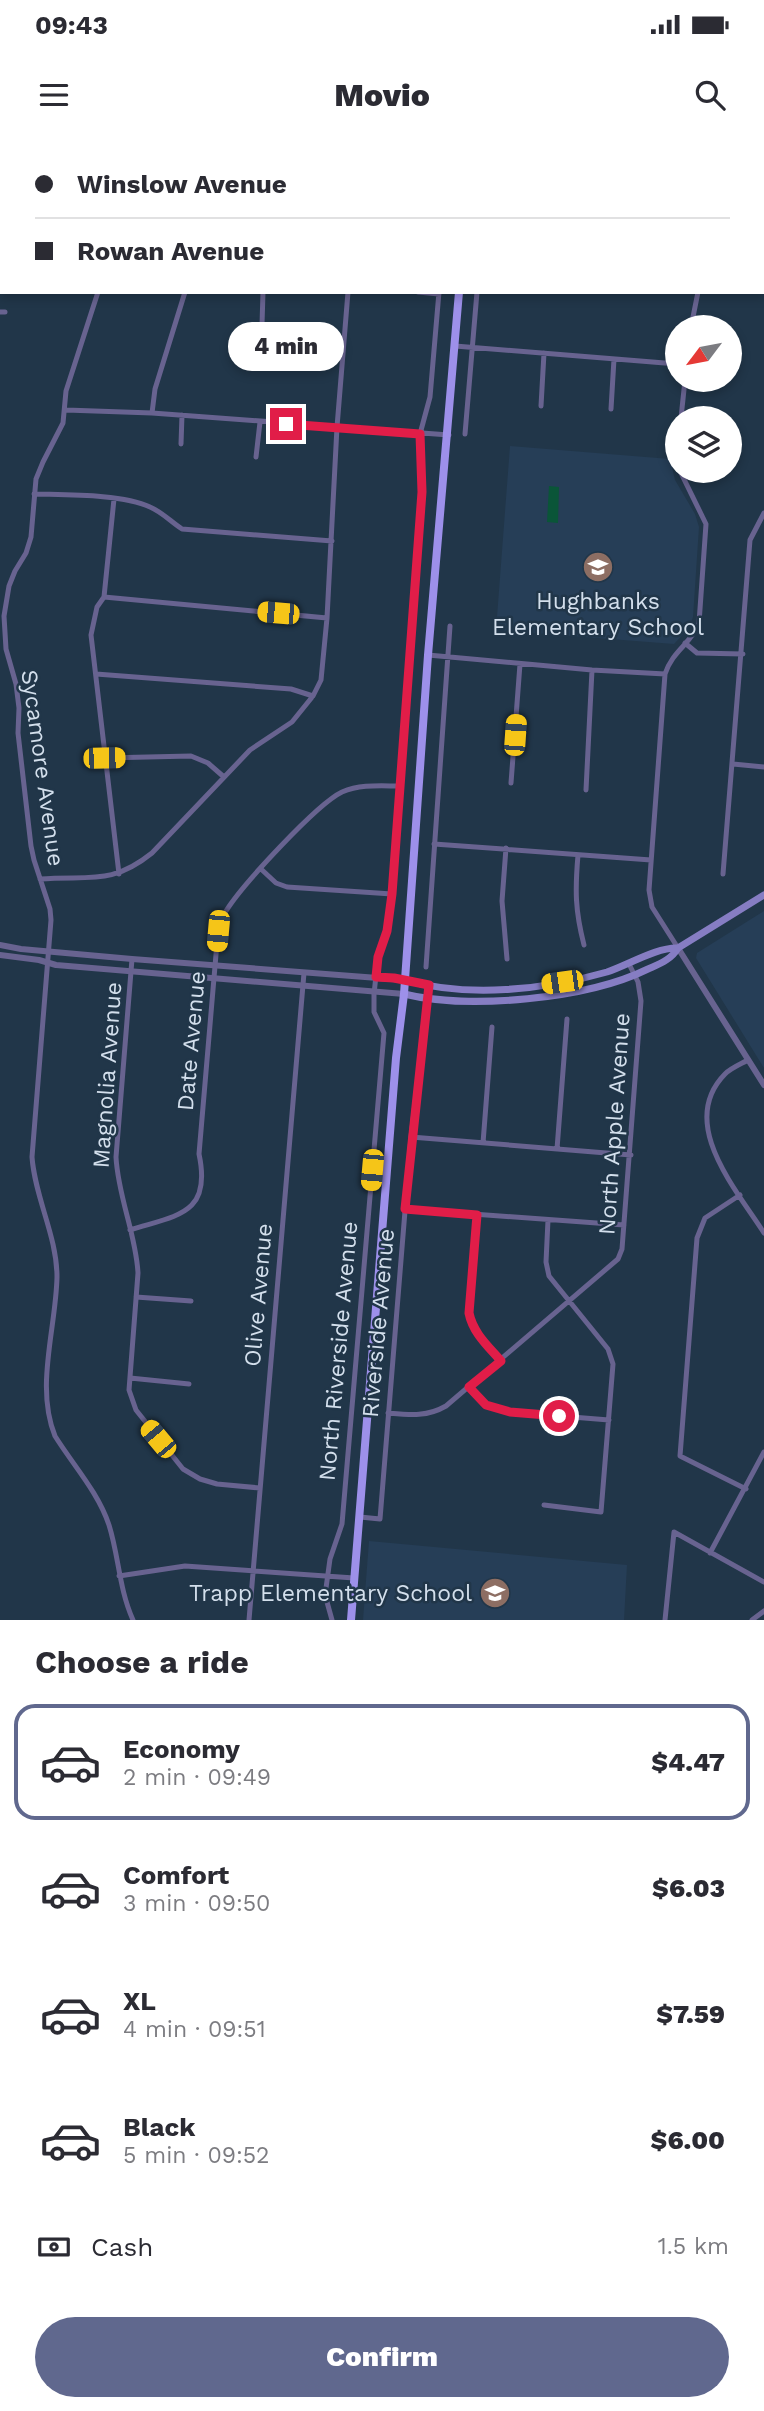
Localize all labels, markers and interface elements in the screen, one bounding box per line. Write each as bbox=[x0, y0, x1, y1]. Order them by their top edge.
text: 09:43 bbox=[35, 10, 108, 40]
icon: menu bbox=[35, 76, 73, 114]
text: Movio bbox=[334, 76, 430, 114]
icon: search bbox=[691, 76, 729, 114]
text: Winslow Avenue bbox=[77, 169, 287, 199]
text: Rowan Avenue bbox=[77, 236, 264, 266]
north arrow bbox=[665, 315, 742, 392]
map controls bbox=[665, 315, 742, 483]
callout: 4 min bbox=[228, 322, 344, 372]
text: 4 min bbox=[254, 333, 318, 360]
button: layers bbox=[665, 406, 742, 483]
route end bbox=[270, 408, 302, 440]
school or university icon: Hughbanks Elementary School bbox=[581, 550, 615, 584]
place label: Hughbanks Elementary School bbox=[492, 588, 704, 641]
car bbox=[257, 601, 300, 625]
street label: Sycamore Avenue bbox=[15, 668, 70, 868]
car bbox=[504, 713, 527, 757]
car bbox=[83, 747, 126, 769]
car bbox=[206, 909, 231, 953]
car bbox=[540, 969, 585, 995]
street label: Date Avenue bbox=[172, 970, 211, 1112]
street label: Magnolia Avenue bbox=[88, 981, 127, 1169]
street label: North Apple Avenue bbox=[593, 1012, 636, 1236]
car bbox=[360, 1148, 385, 1192]
street label: North Riverside Avenue bbox=[314, 1220, 363, 1482]
street label: Olive Avenue bbox=[239, 1222, 278, 1368]
street label: Riverside Avenue bbox=[357, 1227, 400, 1419]
route start bbox=[543, 1400, 575, 1432]
car bbox=[137, 1416, 180, 1462]
school or university icon: Trapp Elementary School bbox=[478, 1576, 512, 1610]
place label: Trapp Elementary School bbox=[189, 1580, 472, 1607]
text: Choose a ride bbox=[35, 1643, 249, 1681]
icon: car bbox=[39, 1731, 102, 1794]
text: Economy bbox=[123, 1734, 240, 1764]
text: $4.47 bbox=[651, 1747, 725, 1777]
text: 2 min · 09:49 bbox=[123, 1764, 271, 1791]
icon: car bbox=[39, 1857, 102, 1920]
text: Comfort bbox=[123, 1860, 229, 1890]
text: $6.03 bbox=[652, 1873, 725, 1903]
text: 3 min · 09:50 bbox=[123, 1890, 270, 1917]
icon: car bbox=[39, 1983, 102, 2046]
text: XL bbox=[123, 1986, 156, 2016]
text: $7.59 bbox=[656, 1999, 725, 2029]
text: 4 min · 09:51 bbox=[123, 2016, 266, 2043]
icon: car bbox=[39, 2109, 102, 2172]
text: Black bbox=[123, 2112, 195, 2142]
text: $6.00 bbox=[651, 2125, 725, 2155]
text: 5 min · 09:52 bbox=[123, 2142, 270, 2169]
icon: cash bbox=[35, 2228, 73, 2266]
text: Cash bbox=[91, 2232, 153, 2262]
text: 1.5 km bbox=[658, 2233, 729, 2260]
button: Confirm bbox=[35, 2317, 729, 2397]

